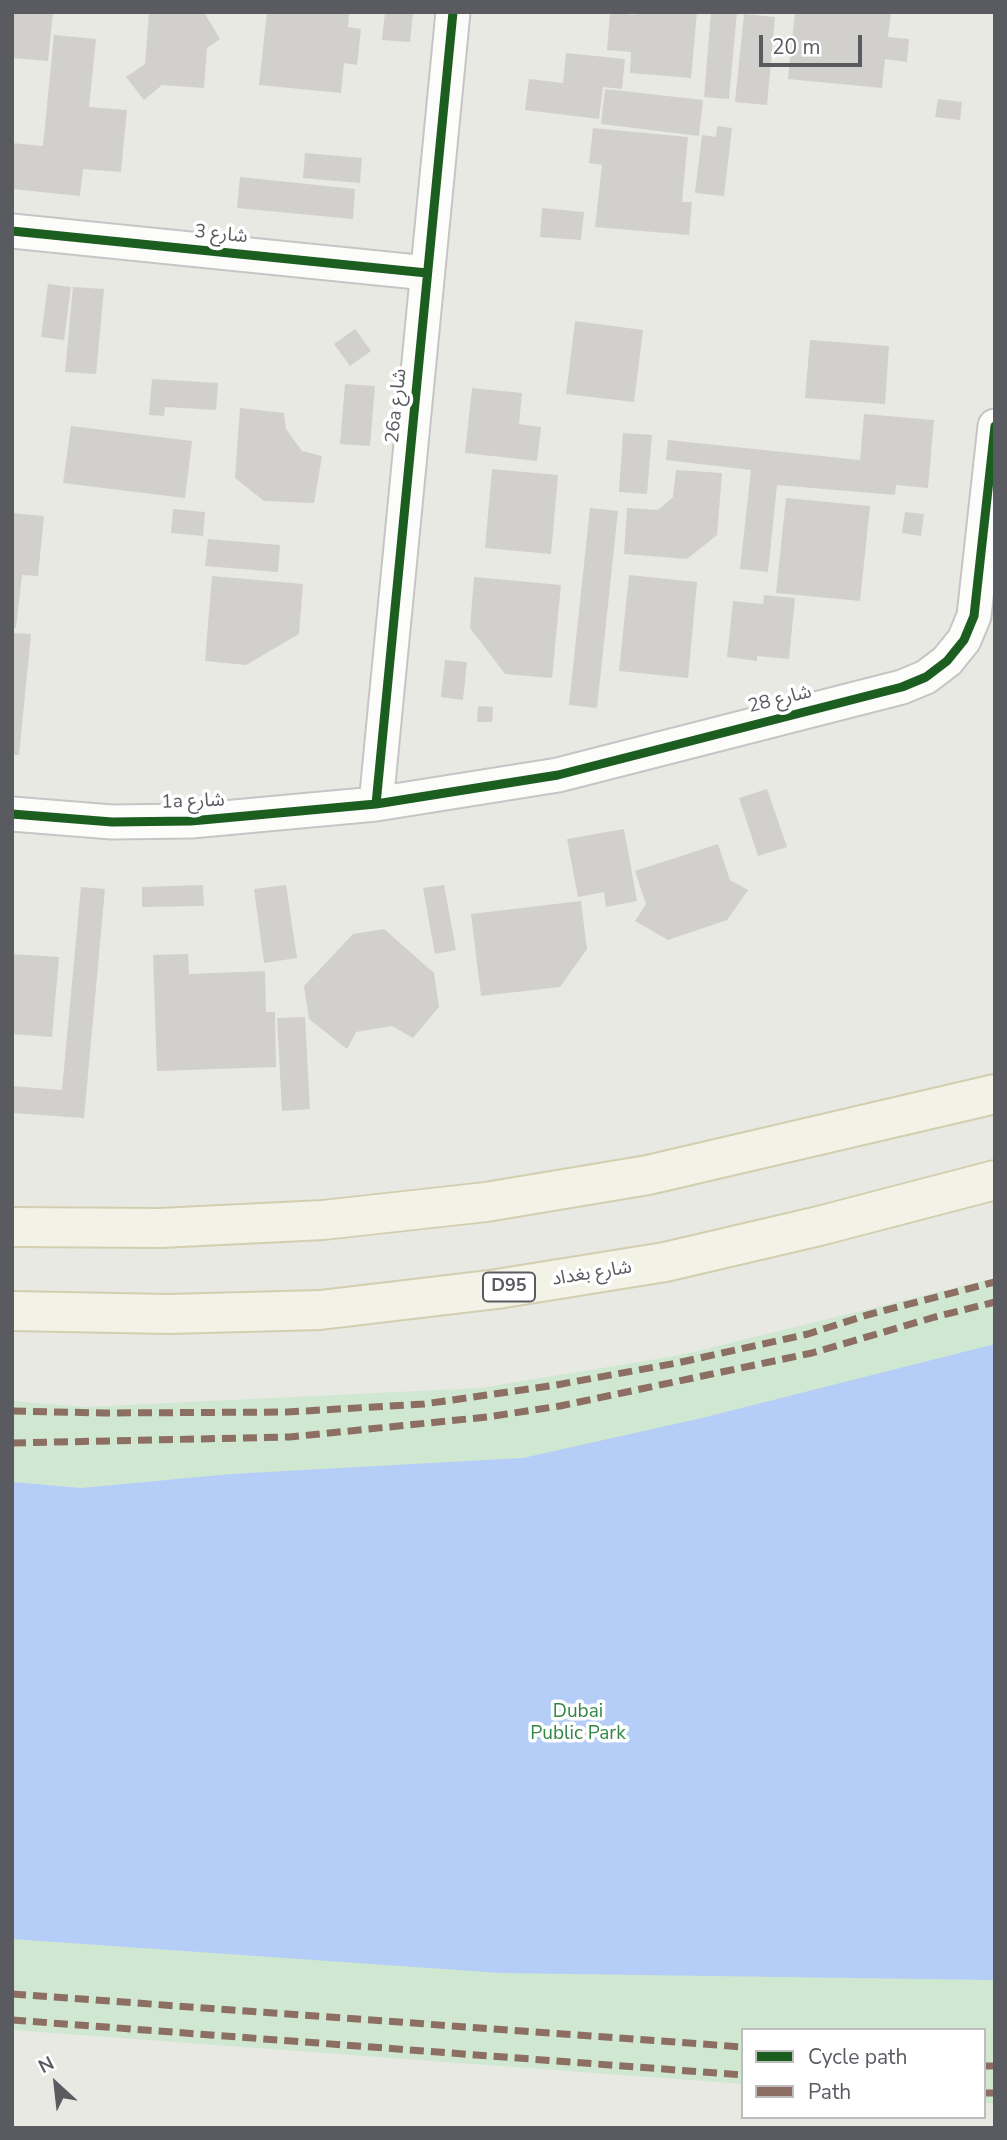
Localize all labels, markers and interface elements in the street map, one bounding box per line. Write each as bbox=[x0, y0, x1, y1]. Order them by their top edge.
scale bar bbox=[762, 21, 865, 65]
text: 20 m bbox=[772, 33, 821, 61]
street label: شارع 3 bbox=[193, 221, 249, 249]
street label: 26a شارع bbox=[382, 368, 412, 444]
street label: شارع 28 bbox=[746, 681, 814, 719]
street label: 1a شارع bbox=[161, 790, 225, 814]
street label: شارع بغداد bbox=[550, 1256, 634, 1292]
road number: D95 bbox=[483, 1272, 535, 1302]
park label: Dubai Public Park bbox=[530, 1701, 626, 1745]
legend bbox=[741, 2028, 986, 2119]
text: Cycle path bbox=[808, 2043, 907, 2071]
north arrow bbox=[21, 2049, 91, 2119]
text: N bbox=[34, 2050, 59, 2080]
text: Path bbox=[808, 2078, 851, 2106]

